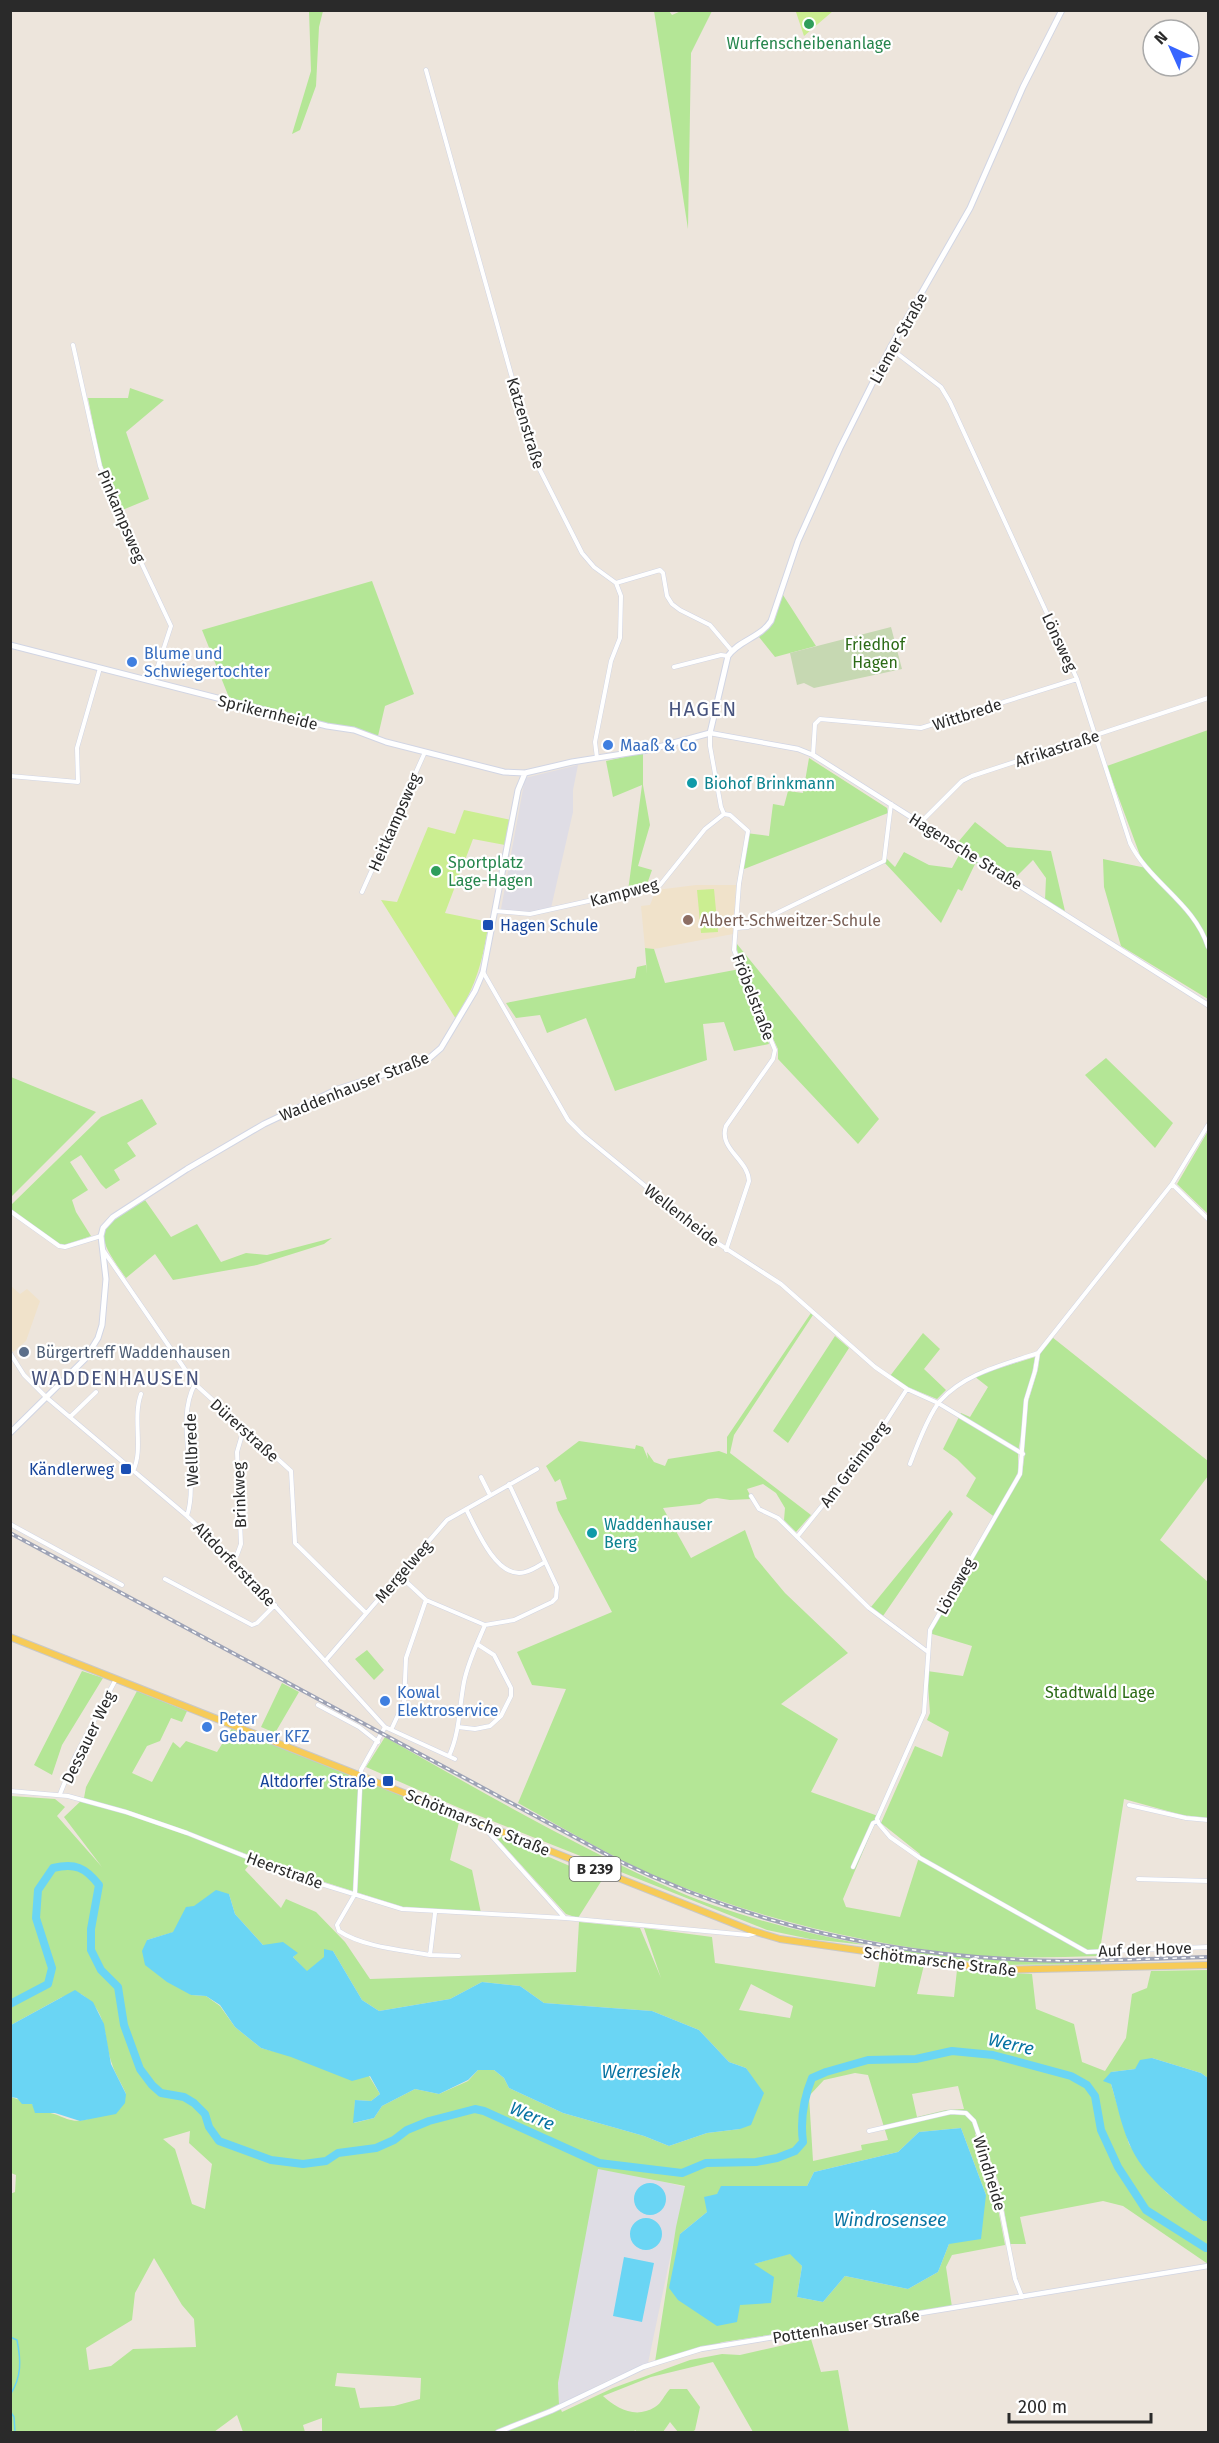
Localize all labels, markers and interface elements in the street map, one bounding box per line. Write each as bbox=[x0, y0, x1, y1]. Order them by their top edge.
marker: Wurfenscheibenanlage bbox=[802, 17, 816, 31]
north arrow bbox=[1141, 18, 1201, 78]
text: N bbox=[1150, 27, 1171, 48]
place label: Wurfenscheibenanlage bbox=[726, 34, 892, 53]
street label: Liemer Straße bbox=[866, 289, 931, 387]
street label: Katzenstraße bbox=[503, 375, 548, 471]
street label: Pinkampsweg bbox=[93, 467, 150, 566]
street label: Lönsweg bbox=[1038, 610, 1082, 675]
park label: Friedhof Hagen bbox=[845, 635, 907, 672]
place label: Blume und Schwiegertochter bbox=[144, 644, 271, 681]
marker: Blume und Schwiegertochter bbox=[125, 655, 139, 669]
street label: Sprikernheide bbox=[216, 691, 320, 734]
street label: Wittbrede bbox=[930, 694, 1004, 735]
district label: HAGEN bbox=[668, 697, 738, 721]
street label: Afrikastraße bbox=[1013, 726, 1102, 771]
place label: Maaß & Co bbox=[620, 736, 697, 755]
marker: Maaß & Co bbox=[601, 738, 615, 752]
street label: Heitkampsweg bbox=[364, 769, 425, 874]
place label: Biohof Brinkmann bbox=[704, 774, 835, 793]
marker: Biohof Brinkmann bbox=[685, 776, 699, 790]
street label: Hagensche Straße bbox=[906, 809, 1026, 894]
place label: Sportplatz Lage-Hagen bbox=[448, 853, 533, 890]
marker: Sportplatz Lage-Hagen bbox=[429, 864, 443, 878]
street label: Kampweg bbox=[588, 874, 661, 911]
place label: Albert-Schweitzer-Schule bbox=[700, 911, 881, 930]
marker: Albert-Schweitzer-Schule bbox=[681, 913, 695, 927]
place label: Hagen Schule bbox=[500, 916, 598, 935]
marker: Hagen Schule bbox=[481, 918, 495, 932]
street label: Fröbelstraße bbox=[728, 951, 779, 1043]
street label: Waddenhauser Straße bbox=[277, 1048, 432, 1125]
street label: Wellenheide bbox=[640, 1180, 723, 1251]
place label: Bürgertreff Waddenhausen bbox=[36, 1343, 231, 1362]
marker: Bürgertreff Waddenhausen bbox=[17, 1345, 31, 1359]
district label: WADDENHAUSEN bbox=[31, 1366, 201, 1390]
street label: Dürerstraße bbox=[206, 1395, 283, 1466]
street label: Wellbrede bbox=[181, 1413, 202, 1487]
street label: Am Greimberg bbox=[816, 1417, 893, 1511]
place label: Kändlerweg bbox=[29, 1460, 115, 1479]
street label: Brinkweg bbox=[229, 1461, 250, 1529]
marker: Kändlerweg bbox=[119, 1462, 133, 1476]
place label: Waddenhauser Berg bbox=[604, 1515, 713, 1552]
street label: Altdorferstraße bbox=[190, 1518, 280, 1611]
marker: Waddenhauser Berg bbox=[585, 1526, 599, 1540]
street label: Mergelweg bbox=[371, 1535, 436, 1607]
street label: Lönsweg bbox=[932, 1554, 979, 1618]
place label: Kowal Elektroservice bbox=[397, 1683, 499, 1720]
park label: Stadtwald Lage bbox=[1045, 1683, 1155, 1702]
street label: Dessauer Weg bbox=[58, 1687, 119, 1787]
marker: Kowal Elektroservice bbox=[378, 1694, 392, 1708]
place label: Peter Gebauer KFZ bbox=[219, 1709, 310, 1746]
marker: Peter Gebauer KFZ bbox=[200, 1720, 214, 1734]
place label: Altdorfer Straße bbox=[260, 1772, 376, 1791]
marker: Altdorfer Straße bbox=[381, 1774, 395, 1788]
street label: Schötmarsche Straße bbox=[403, 1785, 553, 1860]
street label: Heerstraße bbox=[244, 1848, 326, 1893]
road number: B 239 bbox=[570, 1857, 620, 1881]
street label: Auf der Hove bbox=[1098, 1938, 1192, 1961]
street label: Schötmarsche Straße bbox=[863, 1943, 1017, 1980]
water label: Werre bbox=[986, 2028, 1036, 2060]
water label: Werresiek bbox=[602, 2061, 681, 2083]
water label: Werre bbox=[506, 2097, 558, 2135]
street label: Windheide bbox=[969, 2133, 1010, 2213]
water label: Windrosensee bbox=[834, 2209, 946, 2231]
street label: Pottenhauser Straße bbox=[771, 2305, 921, 2347]
scale bar bbox=[1009, 2386, 1152, 2424]
text: 200 m bbox=[1018, 2396, 1067, 2418]

